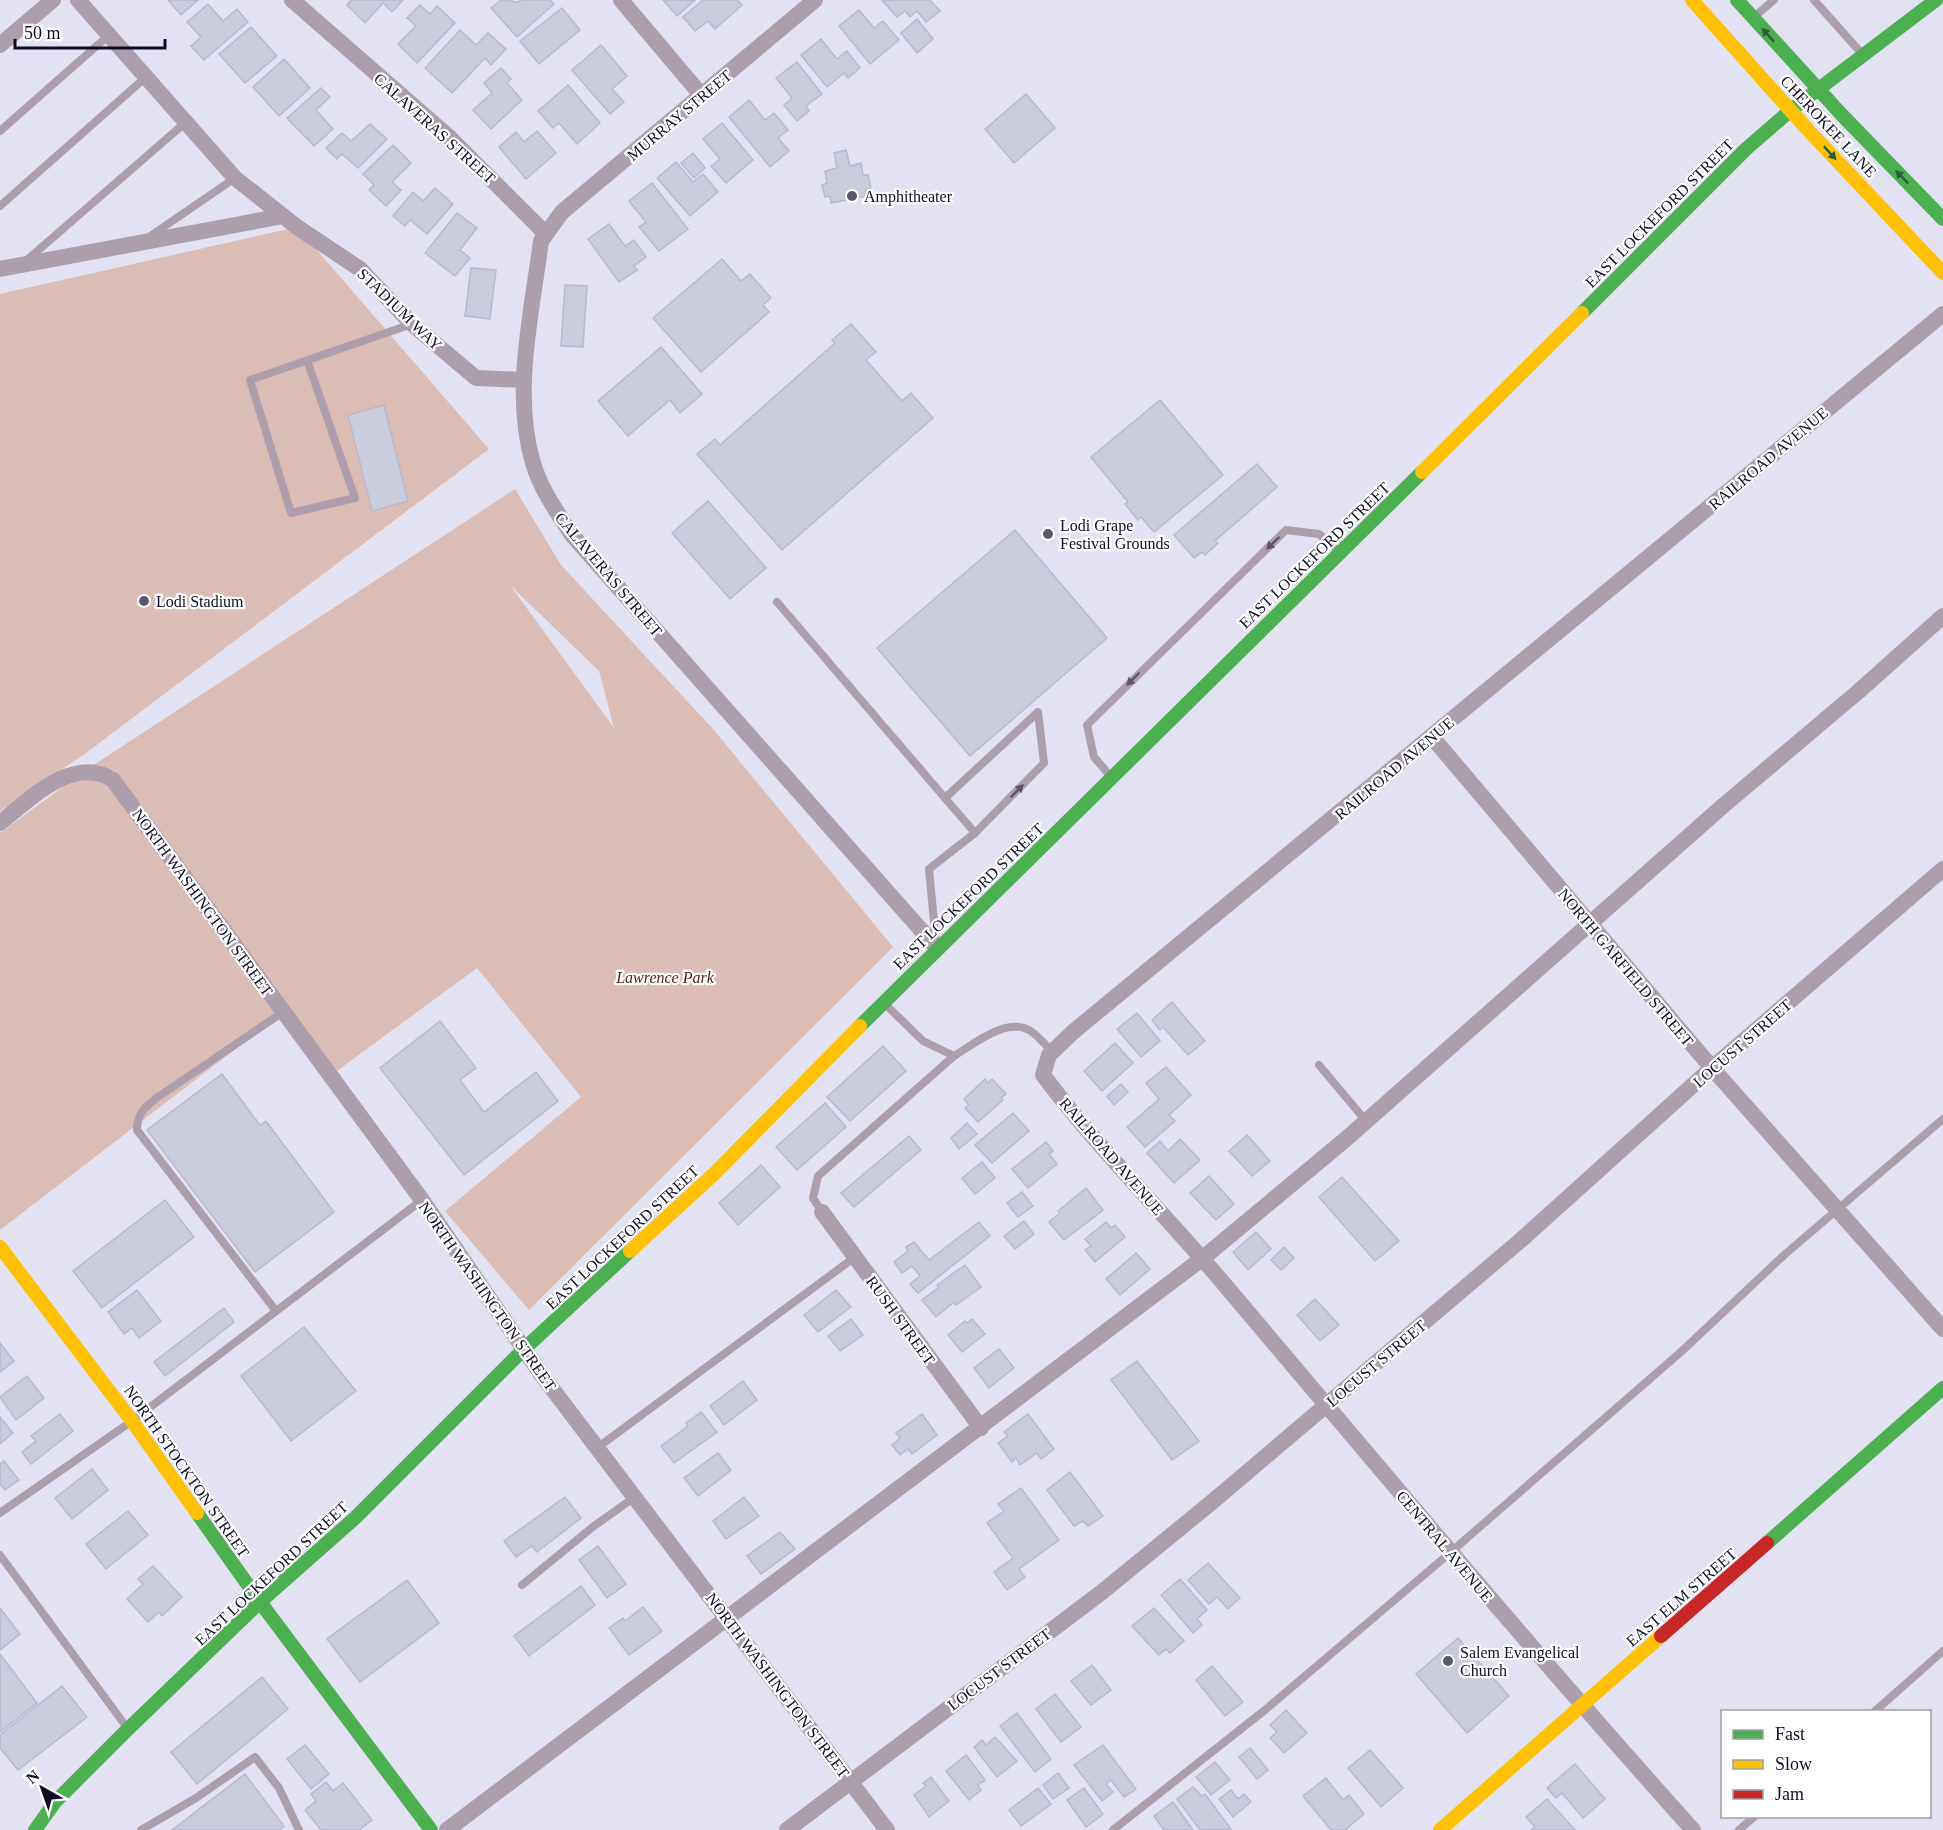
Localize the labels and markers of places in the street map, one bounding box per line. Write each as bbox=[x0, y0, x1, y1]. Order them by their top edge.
place label: Amphitheater bbox=[864, 188, 953, 206]
marker: Amphitheater bbox=[845, 189, 859, 203]
place label: Lodi Grape Festival Grounds bbox=[1060, 517, 1170, 552]
marker: Lodi Grape Festival Grounds bbox=[1041, 527, 1055, 541]
place label: Lodi Stadium bbox=[156, 593, 244, 610]
marker: Lodi Stadium bbox=[137, 594, 151, 608]
place label: Salem Evangelical Church bbox=[1460, 1644, 1580, 1679]
marker: Salem Evangelical Church bbox=[1441, 1654, 1455, 1668]

